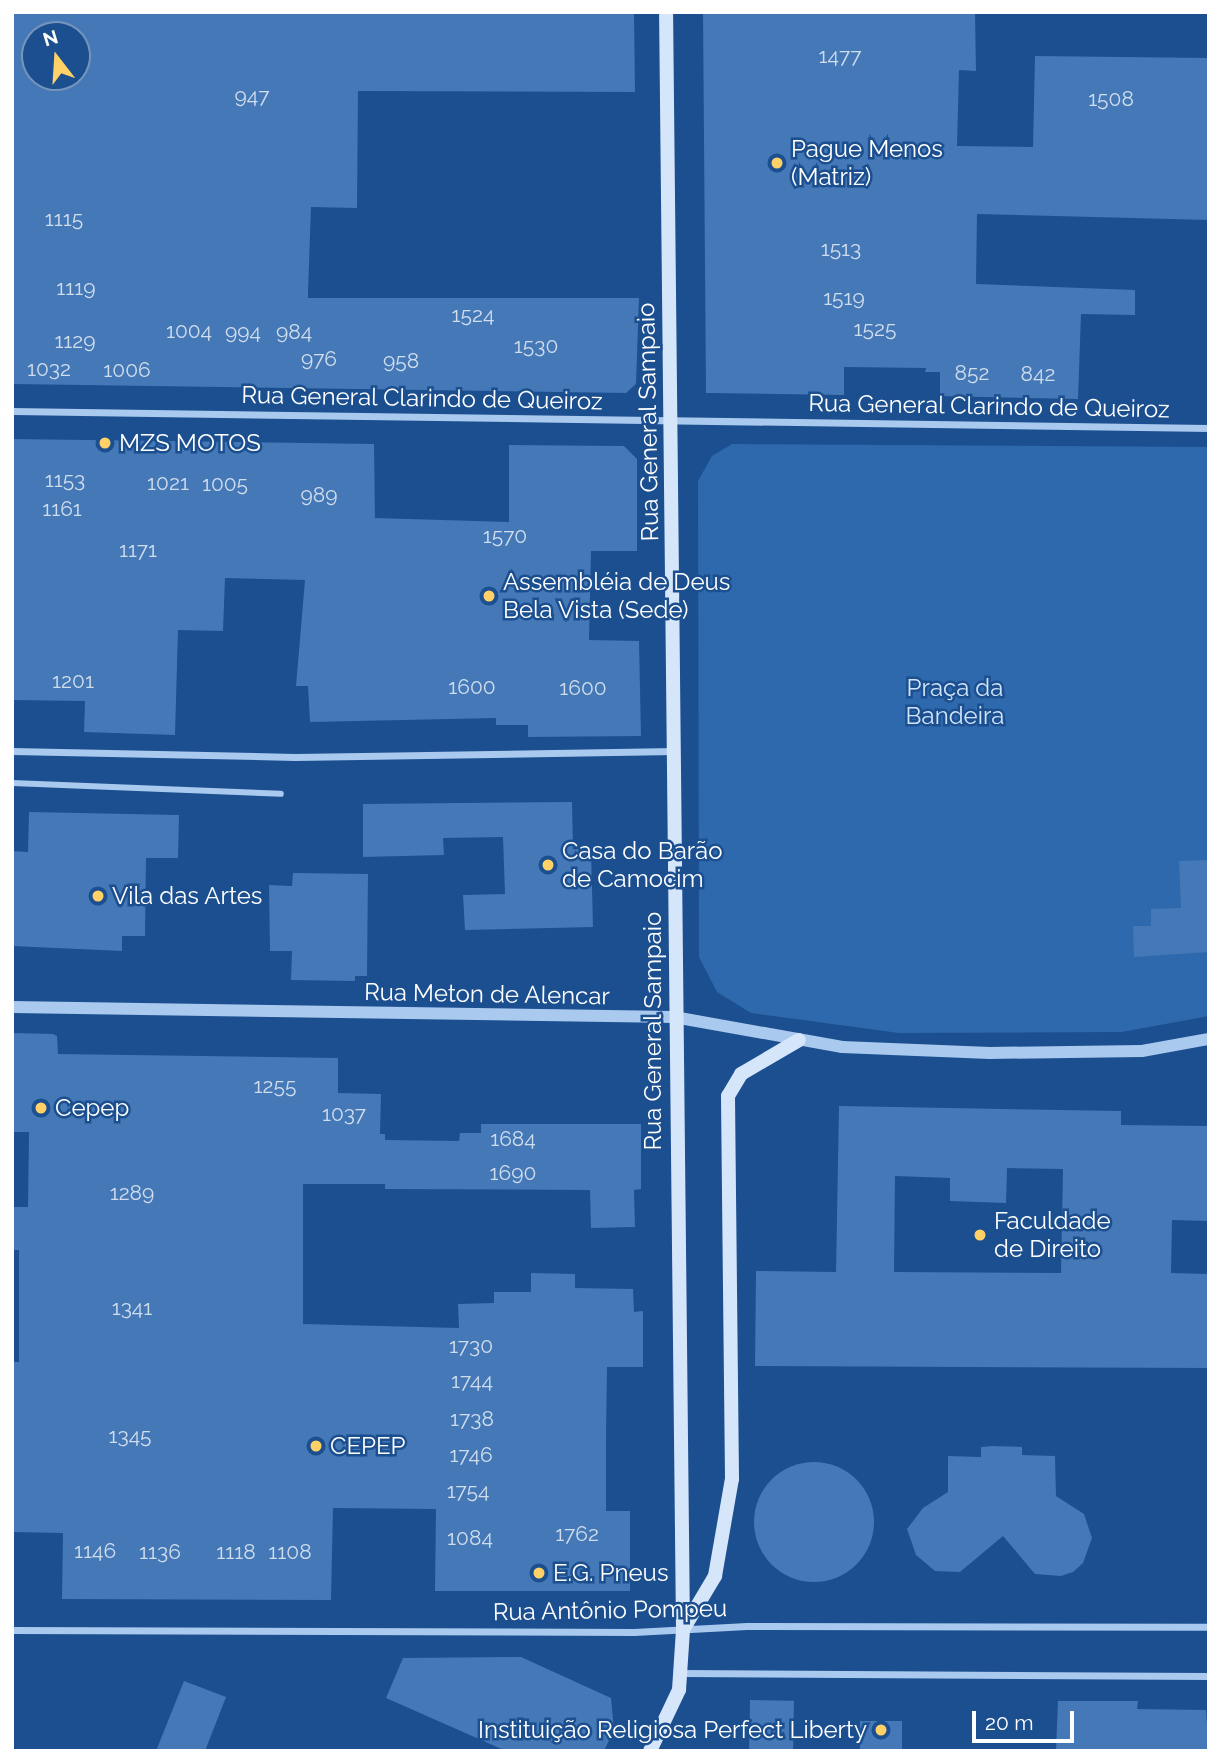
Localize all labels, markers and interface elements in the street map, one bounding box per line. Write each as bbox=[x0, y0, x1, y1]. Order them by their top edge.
north arrow bbox=[21, 21, 91, 91]
text: N bbox=[40, 25, 61, 50]
house number: 1477 bbox=[819, 43, 861, 69]
house number: 947 bbox=[235, 83, 269, 109]
house number: 1508 bbox=[1088, 86, 1134, 112]
place label: Pague Menos (Matriz) bbox=[791, 135, 943, 191]
marker: Pague Menos (Matriz) bbox=[769, 155, 785, 171]
house number: 1115 bbox=[45, 206, 83, 232]
house number: 1513 bbox=[821, 236, 861, 262]
house number: 1119 bbox=[56, 275, 96, 301]
house number: 1519 bbox=[823, 285, 865, 311]
house number: 1524 bbox=[452, 302, 494, 328]
street label: Rua General Sampaio bbox=[632, 302, 664, 542]
house number: 1525 bbox=[854, 316, 896, 342]
house number: 1004 bbox=[166, 318, 212, 344]
house number: 994 bbox=[225, 319, 261, 345]
house number: 984 bbox=[276, 319, 312, 345]
house number: 1129 bbox=[54, 328, 96, 354]
house number: 1530 bbox=[514, 333, 558, 359]
house number: 976 bbox=[301, 346, 337, 372]
house number: 958 bbox=[383, 348, 419, 374]
house number: 1032 bbox=[27, 356, 71, 382]
house number: 1006 bbox=[103, 357, 151, 383]
house number: 852 bbox=[955, 360, 989, 386]
house number: 842 bbox=[1021, 361, 1055, 387]
street label: Rua General Clarindo de Queiroz bbox=[241, 380, 603, 416]
street label: Rua General Clarindo de Queiroz bbox=[808, 388, 1170, 424]
place label: MZS MOTOS bbox=[119, 429, 261, 457]
marker: MZS MOTOS bbox=[97, 435, 113, 451]
house number: 1153 bbox=[45, 467, 85, 493]
house number: 1021 bbox=[147, 470, 189, 496]
house number: 1005 bbox=[202, 471, 248, 497]
house number: 989 bbox=[300, 482, 338, 508]
house number: 1161 bbox=[42, 496, 82, 522]
house number: 1570 bbox=[483, 523, 527, 549]
house number: 1171 bbox=[119, 537, 157, 563]
place label: Assembléia de Deus Bela Vista (Sede) bbox=[503, 568, 730, 624]
marker: Assembléia de Deus Bela Vista (Sede) bbox=[481, 588, 497, 604]
house number: 1201 bbox=[52, 668, 94, 694]
house number: 1600 bbox=[448, 674, 496, 700]
park label: Praça da Bandeira bbox=[906, 674, 1004, 730]
house number: 1600 bbox=[559, 675, 607, 701]
place label: Casa do Barão de Camocim bbox=[562, 837, 722, 893]
marker: Casa do Barão de Camocim bbox=[540, 857, 556, 873]
place label: Vila das Artes bbox=[112, 882, 263, 910]
marker: Vila das Artes bbox=[90, 888, 106, 904]
street label: Rua General Sampaio bbox=[639, 911, 667, 1151]
street label: Rua Meton de Alencar bbox=[363, 977, 611, 1011]
house number: 1255 bbox=[254, 1073, 296, 1099]
place label: Cepep bbox=[55, 1094, 129, 1122]
marker: Cepep bbox=[33, 1100, 49, 1116]
house number: 1037 bbox=[322, 1101, 366, 1127]
house number: 1684 bbox=[490, 1126, 536, 1152]
house number: 1690 bbox=[490, 1160, 536, 1186]
house number: 1289 bbox=[110, 1180, 154, 1206]
place label: Faculdade de Direito bbox=[994, 1207, 1111, 1263]
marker: Faculdade de Direito bbox=[972, 1227, 988, 1243]
house number: 1341 bbox=[112, 1295, 152, 1321]
house number: 1730 bbox=[449, 1333, 493, 1359]
house number: 1744 bbox=[451, 1368, 493, 1394]
house number: 1738 bbox=[450, 1406, 494, 1432]
house number: 1345 bbox=[108, 1423, 152, 1449]
place label: CEPEP bbox=[330, 1432, 406, 1460]
marker: CEPEP bbox=[308, 1438, 324, 1454]
house number: 1746 bbox=[449, 1442, 493, 1468]
house number: 1754 bbox=[447, 1478, 489, 1504]
house number: 1762 bbox=[555, 1521, 599, 1547]
house number: 1084 bbox=[447, 1525, 493, 1551]
house number: 1146 bbox=[74, 1538, 116, 1564]
house number: 1136 bbox=[139, 1539, 181, 1565]
house number: 1118 bbox=[216, 1539, 256, 1565]
house number: 1108 bbox=[268, 1539, 312, 1565]
place label: E.G. Pneus bbox=[553, 1559, 668, 1587]
marker: E.G. Pneus bbox=[531, 1565, 547, 1581]
street label: Rua Antônio Pompeu bbox=[492, 1594, 728, 1626]
scale bar bbox=[976, 1696, 1078, 1740]
text: 20 m bbox=[985, 1710, 1033, 1735]
place label: Instituição Religiosa Perfect Liberty bbox=[478, 1716, 867, 1744]
marker: Instituição Religiosa Perfect Liberty bbox=[873, 1722, 889, 1738]

